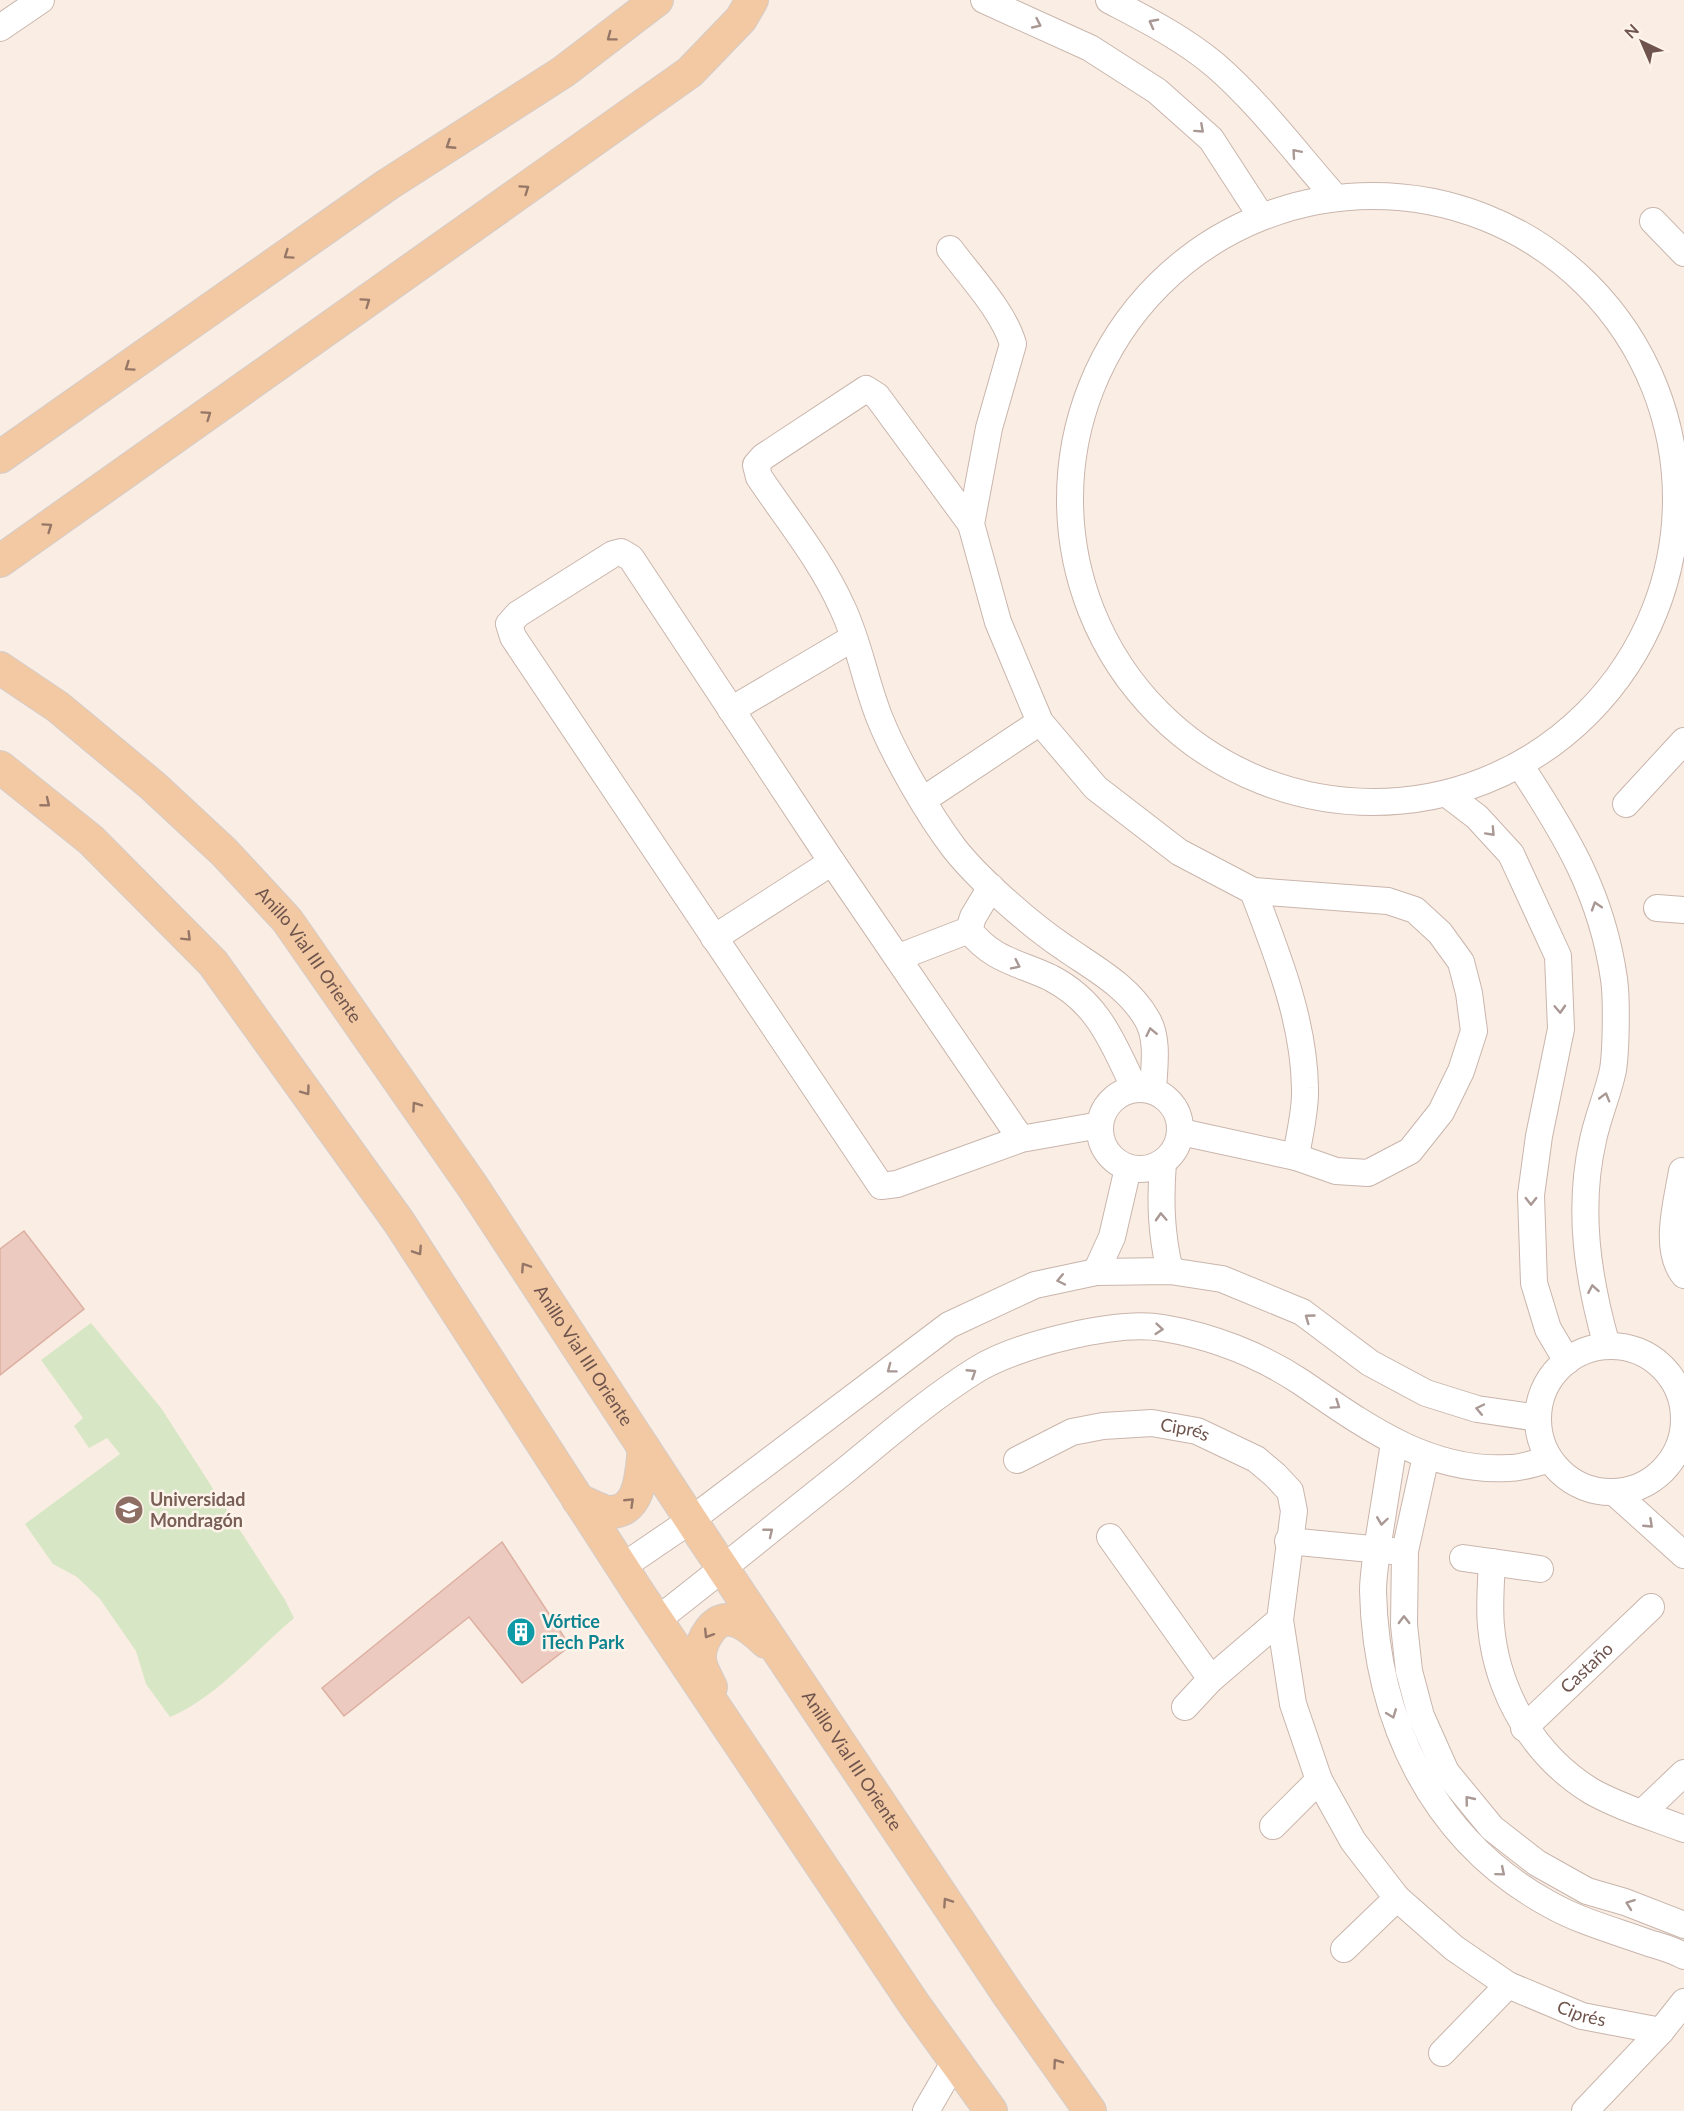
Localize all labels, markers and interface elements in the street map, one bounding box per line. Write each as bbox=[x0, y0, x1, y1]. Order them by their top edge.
north arrow bbox=[1612, 12, 1672, 72]
one-way arrow bbox=[1031, 17, 1042, 29]
one-way arrow bbox=[1149, 19, 1159, 30]
text: N bbox=[1620, 20, 1642, 42]
one-way arrow bbox=[607, 29, 618, 40]
one-way arrow bbox=[1193, 122, 1204, 133]
one-way arrow bbox=[445, 138, 456, 149]
one-way arrow bbox=[1293, 149, 1304, 160]
one-way arrow bbox=[518, 185, 529, 196]
one-way arrow bbox=[284, 248, 295, 259]
one-way arrow bbox=[359, 298, 370, 309]
one-way arrow bbox=[124, 360, 135, 371]
one-way arrow bbox=[200, 411, 211, 422]
one-way arrow bbox=[41, 523, 52, 534]
one-way arrow bbox=[39, 796, 50, 807]
one-way arrow bbox=[1484, 825, 1495, 836]
street label: Anillo Vial III Oriente bbox=[252, 882, 367, 1026]
one-way arrow bbox=[1591, 901, 1604, 911]
one-way arrow bbox=[180, 929, 191, 940]
one-way arrow bbox=[1009, 957, 1020, 969]
one-way arrow bbox=[1554, 1005, 1567, 1014]
one-way arrow bbox=[1145, 1027, 1158, 1037]
one-way arrow bbox=[298, 1085, 309, 1096]
one-way arrow bbox=[1598, 1092, 1610, 1103]
one-way arrow bbox=[412, 1101, 423, 1112]
one-way arrow bbox=[1525, 1197, 1537, 1206]
one-way arrow bbox=[1154, 1213, 1167, 1222]
one-way arrow bbox=[410, 1245, 422, 1255]
one-way arrow bbox=[521, 1263, 532, 1274]
one-way arrow bbox=[1057, 1272, 1067, 1285]
street label: Anillo Vial III Oriente bbox=[530, 1281, 638, 1430]
one-way arrow bbox=[1587, 1285, 1599, 1294]
one-way arrow bbox=[1305, 1315, 1316, 1326]
one-way arrow bbox=[1155, 1322, 1164, 1335]
one-way arrow bbox=[886, 1362, 897, 1373]
one-way arrow bbox=[966, 1370, 977, 1381]
one-way arrow bbox=[1329, 1398, 1340, 1409]
one-way arrow bbox=[1475, 1403, 1485, 1416]
street label: Ciprés bbox=[1159, 1413, 1214, 1446]
place label: Universidad Mondragón bbox=[150, 1488, 245, 1531]
school or university icon: Universidad Mondragón bbox=[113, 1494, 145, 1526]
one-way arrow bbox=[622, 1498, 633, 1509]
one-way arrow bbox=[1376, 1517, 1388, 1526]
one-way arrow bbox=[1642, 1517, 1652, 1528]
one-way arrow bbox=[762, 1528, 773, 1539]
place label: Vórtice iTech Park bbox=[541, 1610, 625, 1653]
building icon: Vórtice iTech Park bbox=[505, 1616, 537, 1648]
one-way arrow bbox=[1398, 1616, 1410, 1625]
one-way arrow bbox=[704, 1628, 716, 1638]
street label: Castaño bbox=[1555, 1637, 1617, 1697]
street label: Anillo Vial III Oriente bbox=[798, 1686, 907, 1834]
one-way arrow bbox=[1385, 1708, 1398, 1719]
one-way arrow bbox=[1465, 1796, 1476, 1807]
one-way arrow bbox=[1494, 1865, 1505, 1876]
one-way arrow bbox=[943, 1898, 954, 1909]
one-way arrow bbox=[1625, 1898, 1635, 1911]
street label: Ciprés bbox=[1554, 1995, 1608, 2030]
one-way arrow bbox=[1053, 2059, 1064, 2070]

